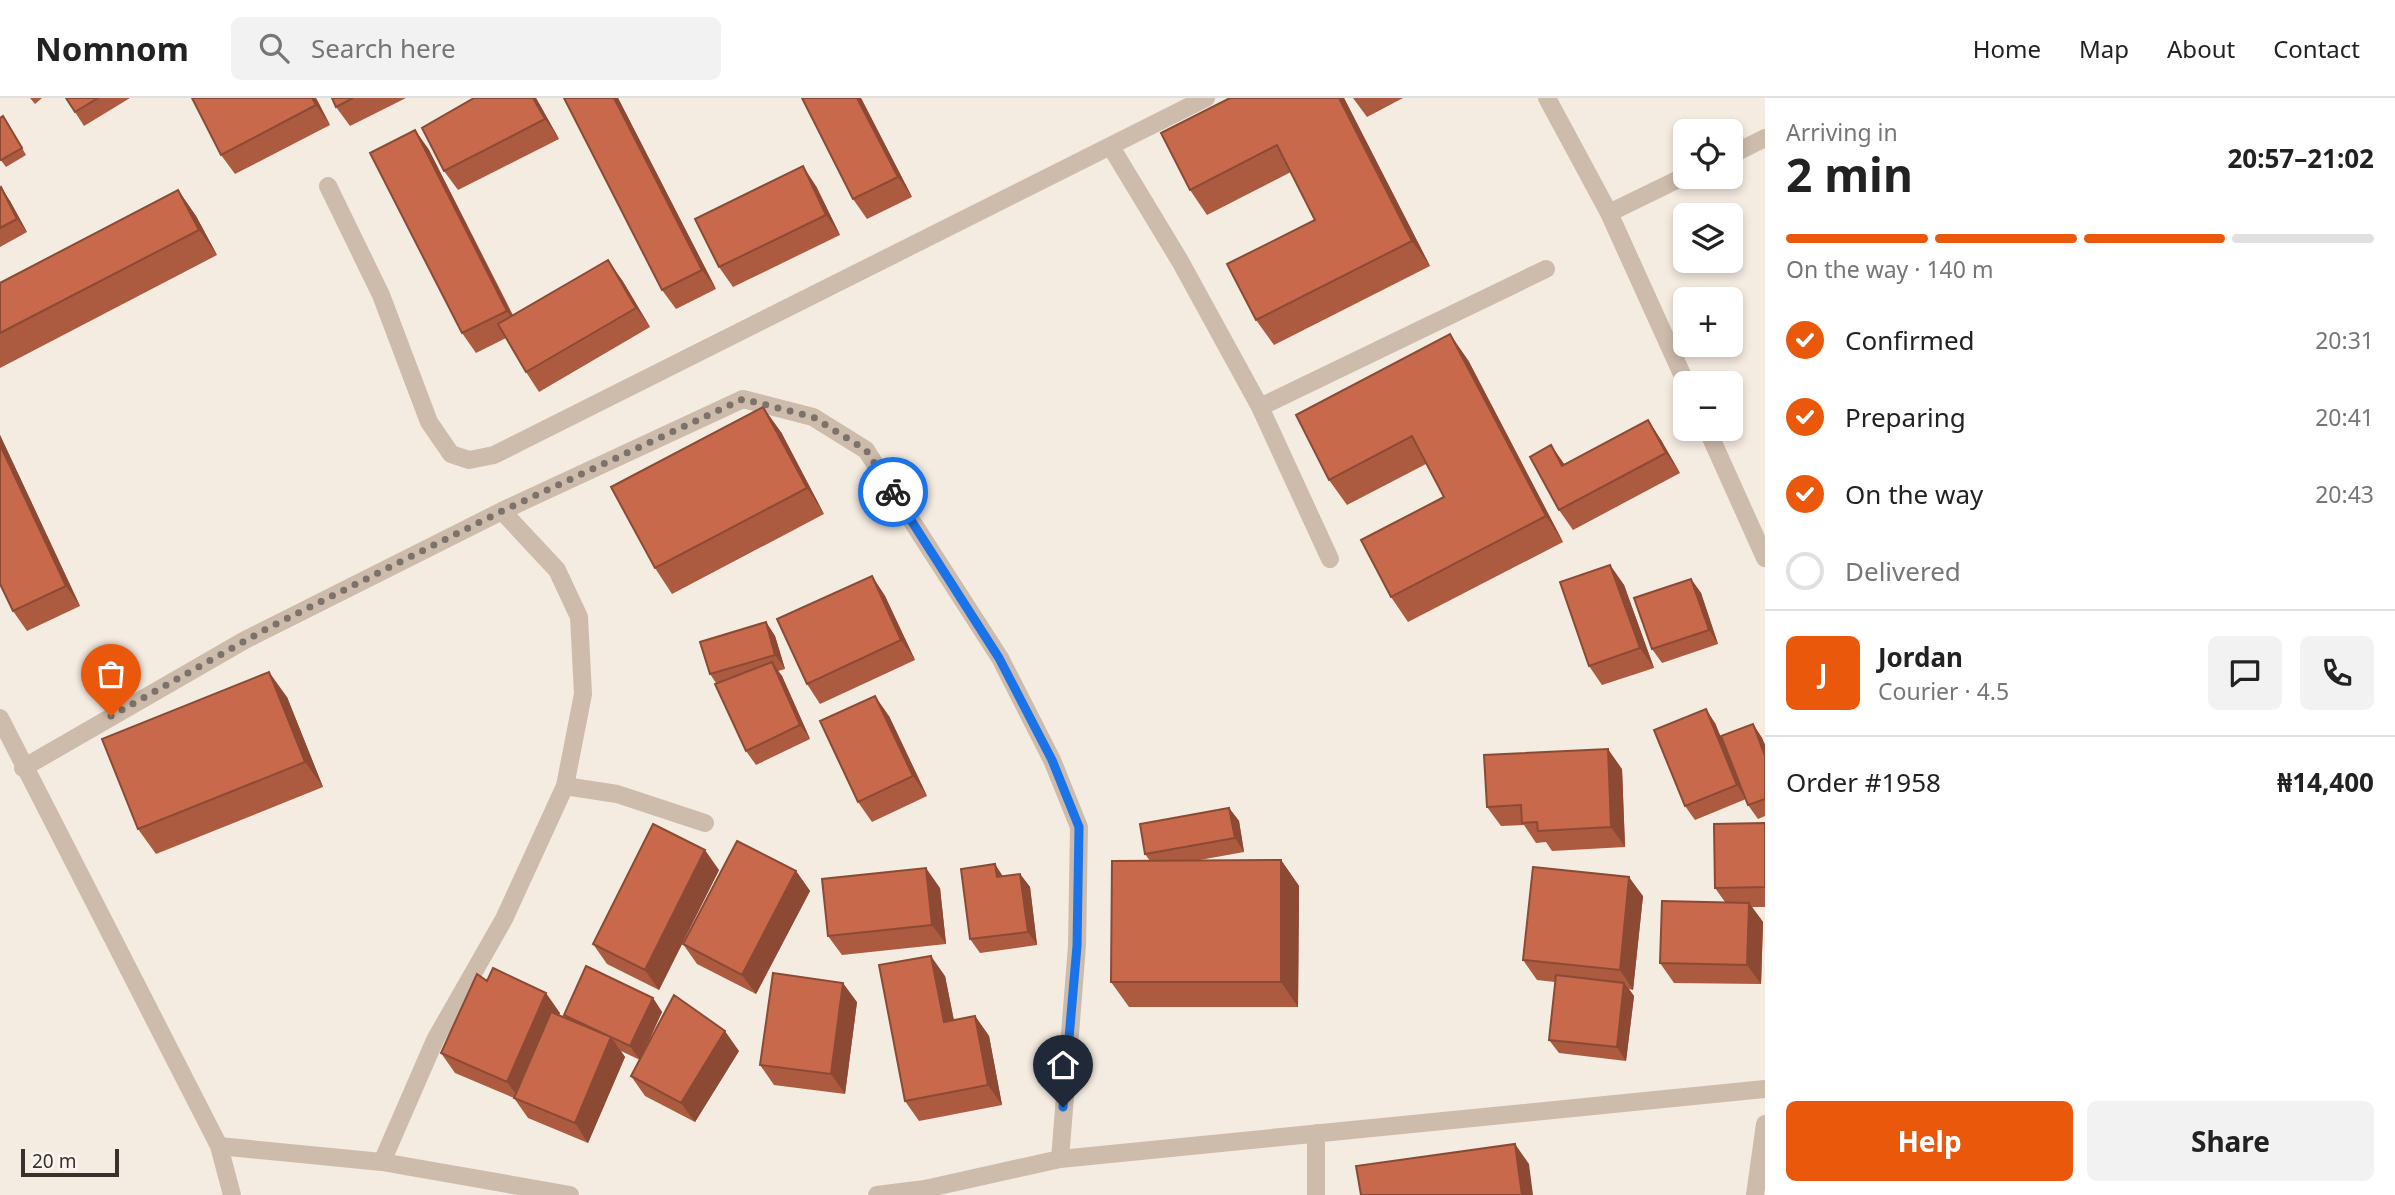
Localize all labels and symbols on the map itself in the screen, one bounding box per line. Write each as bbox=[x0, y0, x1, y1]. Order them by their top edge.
courier bbox=[858, 457, 928, 527]
pin bbox=[81, 644, 141, 716]
pin bbox=[1033, 1035, 1093, 1107]
scale bar bbox=[21, 1146, 119, 1178]

